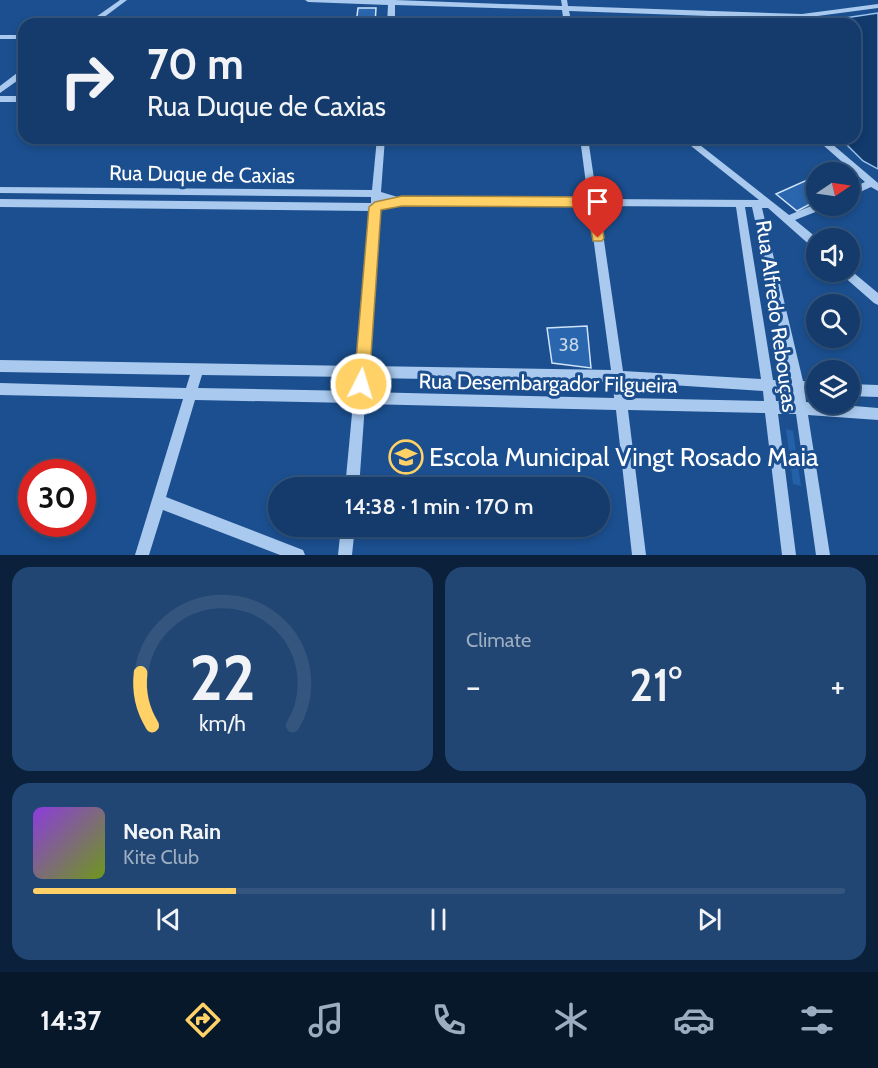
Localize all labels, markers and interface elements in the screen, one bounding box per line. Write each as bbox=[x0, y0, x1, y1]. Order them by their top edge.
text: 70 m bbox=[147, 38, 244, 90]
icon: right bbox=[48, 42, 126, 120]
text: Rua Duque de Caxias bbox=[147, 90, 386, 123]
street label: Rua Duque de Caxias bbox=[109, 160, 295, 188]
north arrow bbox=[806, 162, 860, 216]
map controls bbox=[806, 162, 860, 414]
pin bbox=[572, 176, 623, 238]
icon: arrive bbox=[581, 185, 614, 218]
street label: Rua Alfredo Rebouças bbox=[751, 218, 803, 414]
button: sound bbox=[806, 228, 860, 282]
button: search bbox=[806, 294, 860, 348]
house number: 38 bbox=[559, 334, 579, 356]
position arrow bbox=[329, 352, 393, 416]
button: layers bbox=[806, 360, 860, 414]
street label: Rua Desembargador Filgueira bbox=[418, 368, 678, 398]
school or university icon: Escola Municipal Vingt Rosado Maia bbox=[388, 439, 424, 475]
place label: Escola Municipal Vingt Rosado Maia bbox=[429, 441, 819, 473]
speed limit sign: 30 bbox=[18, 459, 96, 537]
text: 14:38 · 1 min · 170 m bbox=[345, 493, 533, 520]
text: Climate bbox=[466, 628, 531, 652]
text: 22 bbox=[189, 640, 256, 716]
text: 21° bbox=[629, 658, 682, 712]
text: − bbox=[466, 666, 481, 706]
text: + bbox=[830, 666, 845, 706]
text: km/h bbox=[199, 710, 246, 736]
text: Neon Rain bbox=[123, 818, 221, 845]
text: Kite Club bbox=[123, 845, 199, 869]
icon: previous bbox=[152, 903, 185, 936]
icon: pause bbox=[422, 903, 455, 936]
icon: next bbox=[693, 903, 726, 936]
icon: directions bbox=[182, 999, 224, 1041]
icon: music bbox=[305, 999, 347, 1041]
icon: phone bbox=[428, 999, 470, 1041]
icon: climate bbox=[550, 999, 592, 1041]
icon: car bbox=[673, 999, 715, 1041]
icon: filters bbox=[796, 999, 838, 1041]
text: 14:37 bbox=[40, 1004, 101, 1037]

